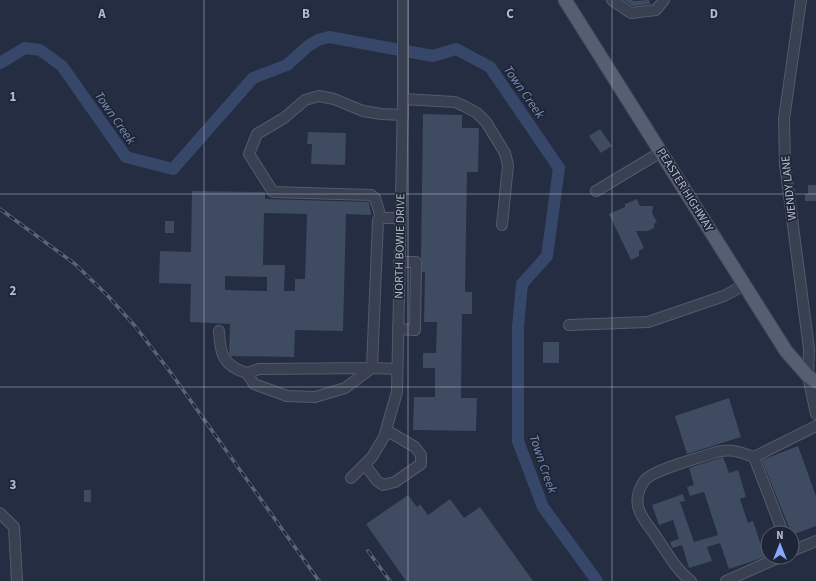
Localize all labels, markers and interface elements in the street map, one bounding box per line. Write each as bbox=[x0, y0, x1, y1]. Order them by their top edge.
text: A bbox=[97, 5, 106, 23]
text: B bbox=[302, 5, 310, 23]
text: C bbox=[506, 5, 514, 23]
text: D bbox=[710, 5, 718, 23]
water label: Town Creek bbox=[499, 62, 549, 123]
text: 1 bbox=[10, 88, 17, 106]
water label: Town Creek bbox=[90, 88, 140, 149]
street label: PEASTER HIGHWAY bbox=[652, 145, 718, 235]
street label: WENDY LANE bbox=[777, 155, 801, 221]
street label: NORTH BOWIE DRIVE bbox=[391, 193, 409, 299]
text: 2 bbox=[10, 282, 17, 300]
water label: Town Creek bbox=[525, 432, 562, 497]
text: 3 bbox=[10, 476, 17, 494]
north arrow bbox=[760, 525, 800, 565]
text: N bbox=[776, 528, 784, 543]

